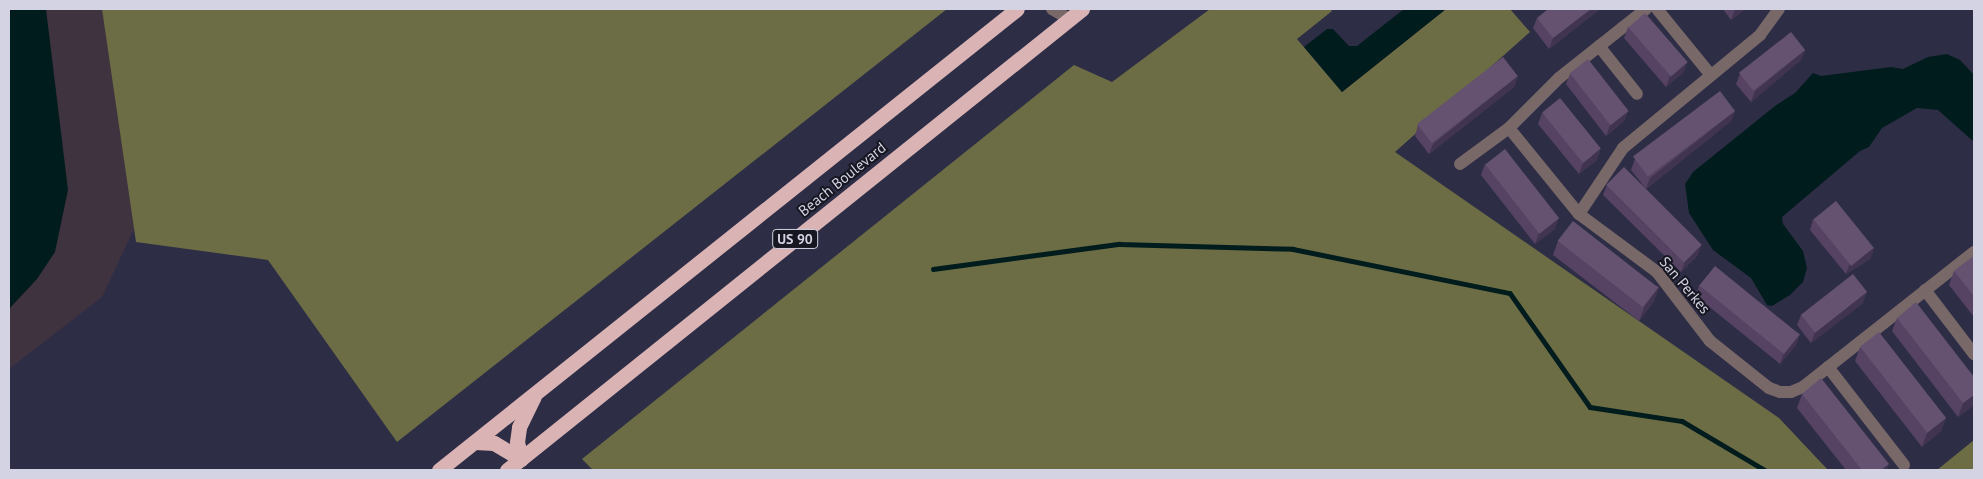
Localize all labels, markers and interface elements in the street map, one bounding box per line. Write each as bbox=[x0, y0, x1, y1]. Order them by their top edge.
street label: Beach Boulevard bbox=[795, 138, 889, 220]
road number: US 90 bbox=[771, 228, 819, 250]
street label: San Perkes bbox=[1656, 253, 1714, 317]

